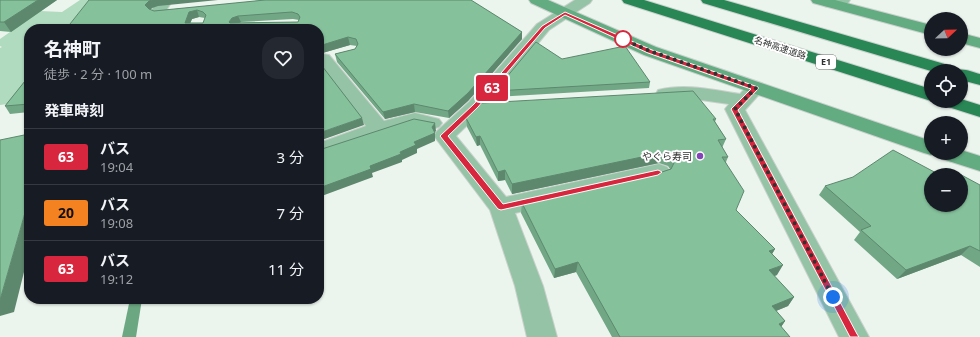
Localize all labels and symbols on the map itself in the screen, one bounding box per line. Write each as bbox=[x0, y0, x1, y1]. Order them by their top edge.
north arrow bbox=[924, 12, 968, 56]
unlabelled marker bbox=[614, 30, 632, 48]
street label: 名神高速道路 bbox=[752, 33, 808, 62]
road number: E1 bbox=[816, 55, 836, 69]
line badge: 63 bbox=[474, 75, 510, 101]
place label: やぐら寿司 bbox=[642, 149, 692, 163]
marker: やぐら寿司 bbox=[695, 151, 705, 161]
your location bbox=[823, 287, 843, 307]

